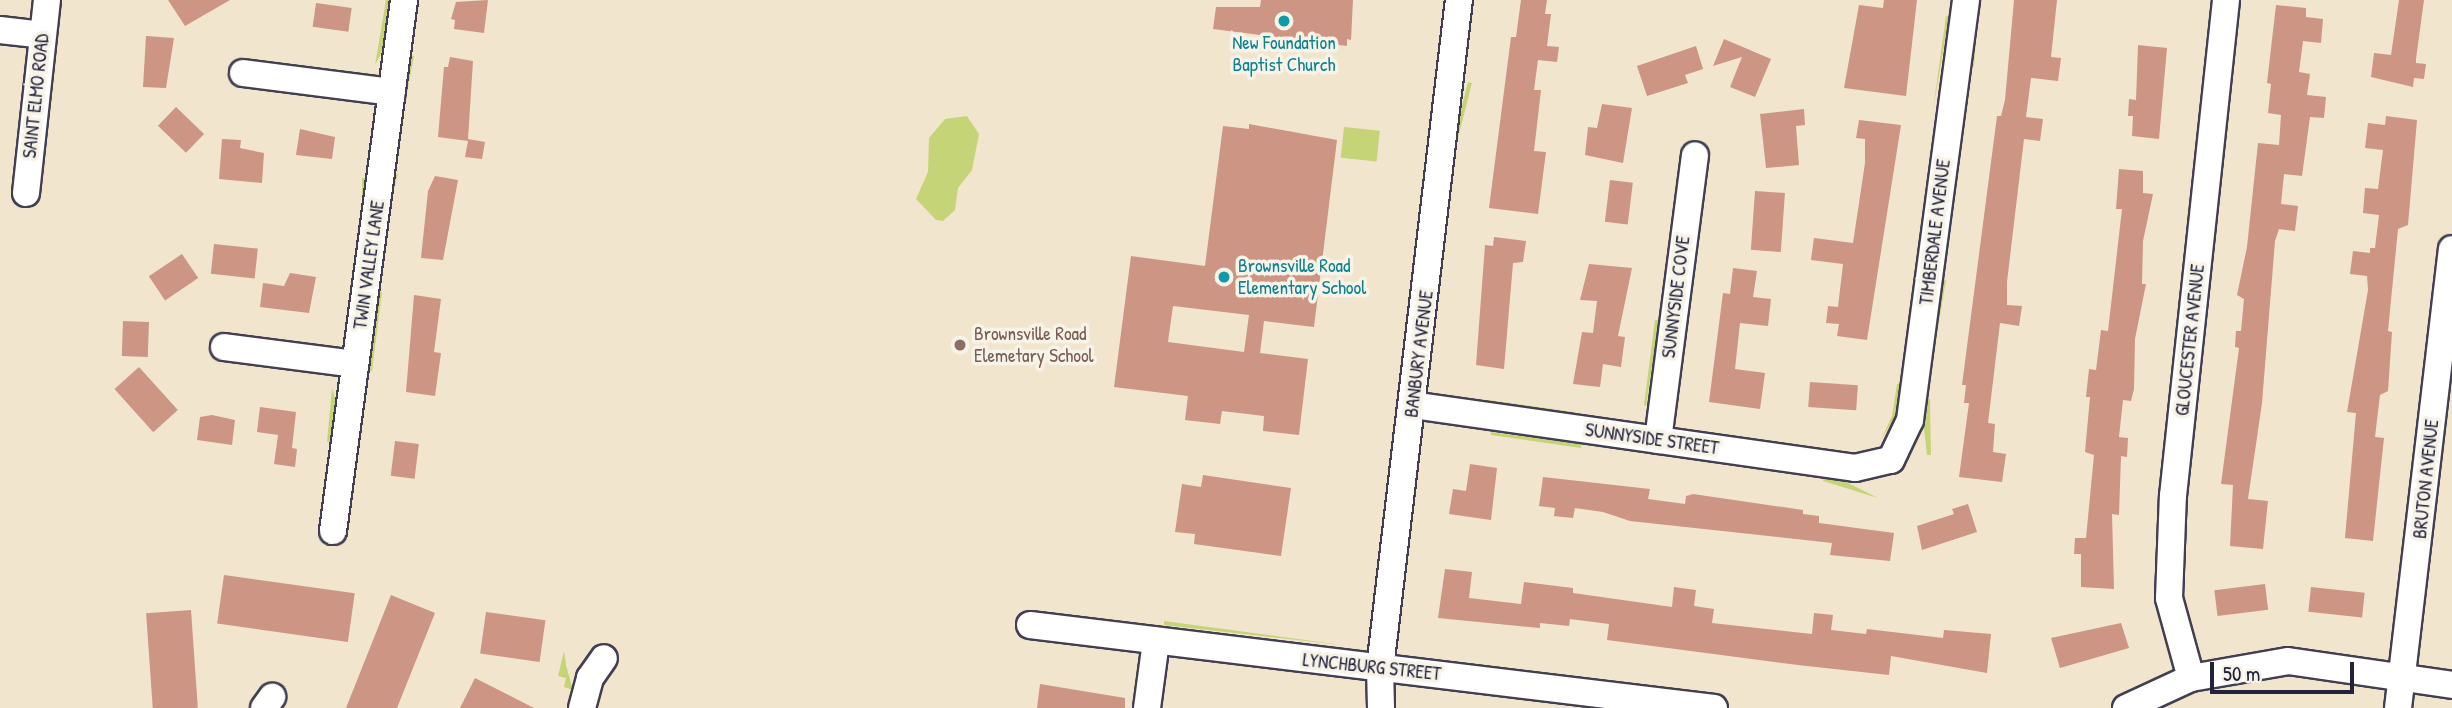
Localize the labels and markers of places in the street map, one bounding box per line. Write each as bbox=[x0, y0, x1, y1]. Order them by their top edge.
marker: New Foundation Baptist Church bbox=[1276, 13, 1292, 29]
place label: New Foundation Baptist Church bbox=[1232, 32, 1336, 76]
place label: Brownsville Road Elementary School bbox=[1238, 255, 1366, 299]
marker: Brownsville Road Elementary School bbox=[1216, 269, 1232, 285]
place label: Brownsville Road Elemetary School bbox=[974, 323, 1094, 367]
marker: Brownsville Road Elemetary School bbox=[952, 337, 968, 353]

